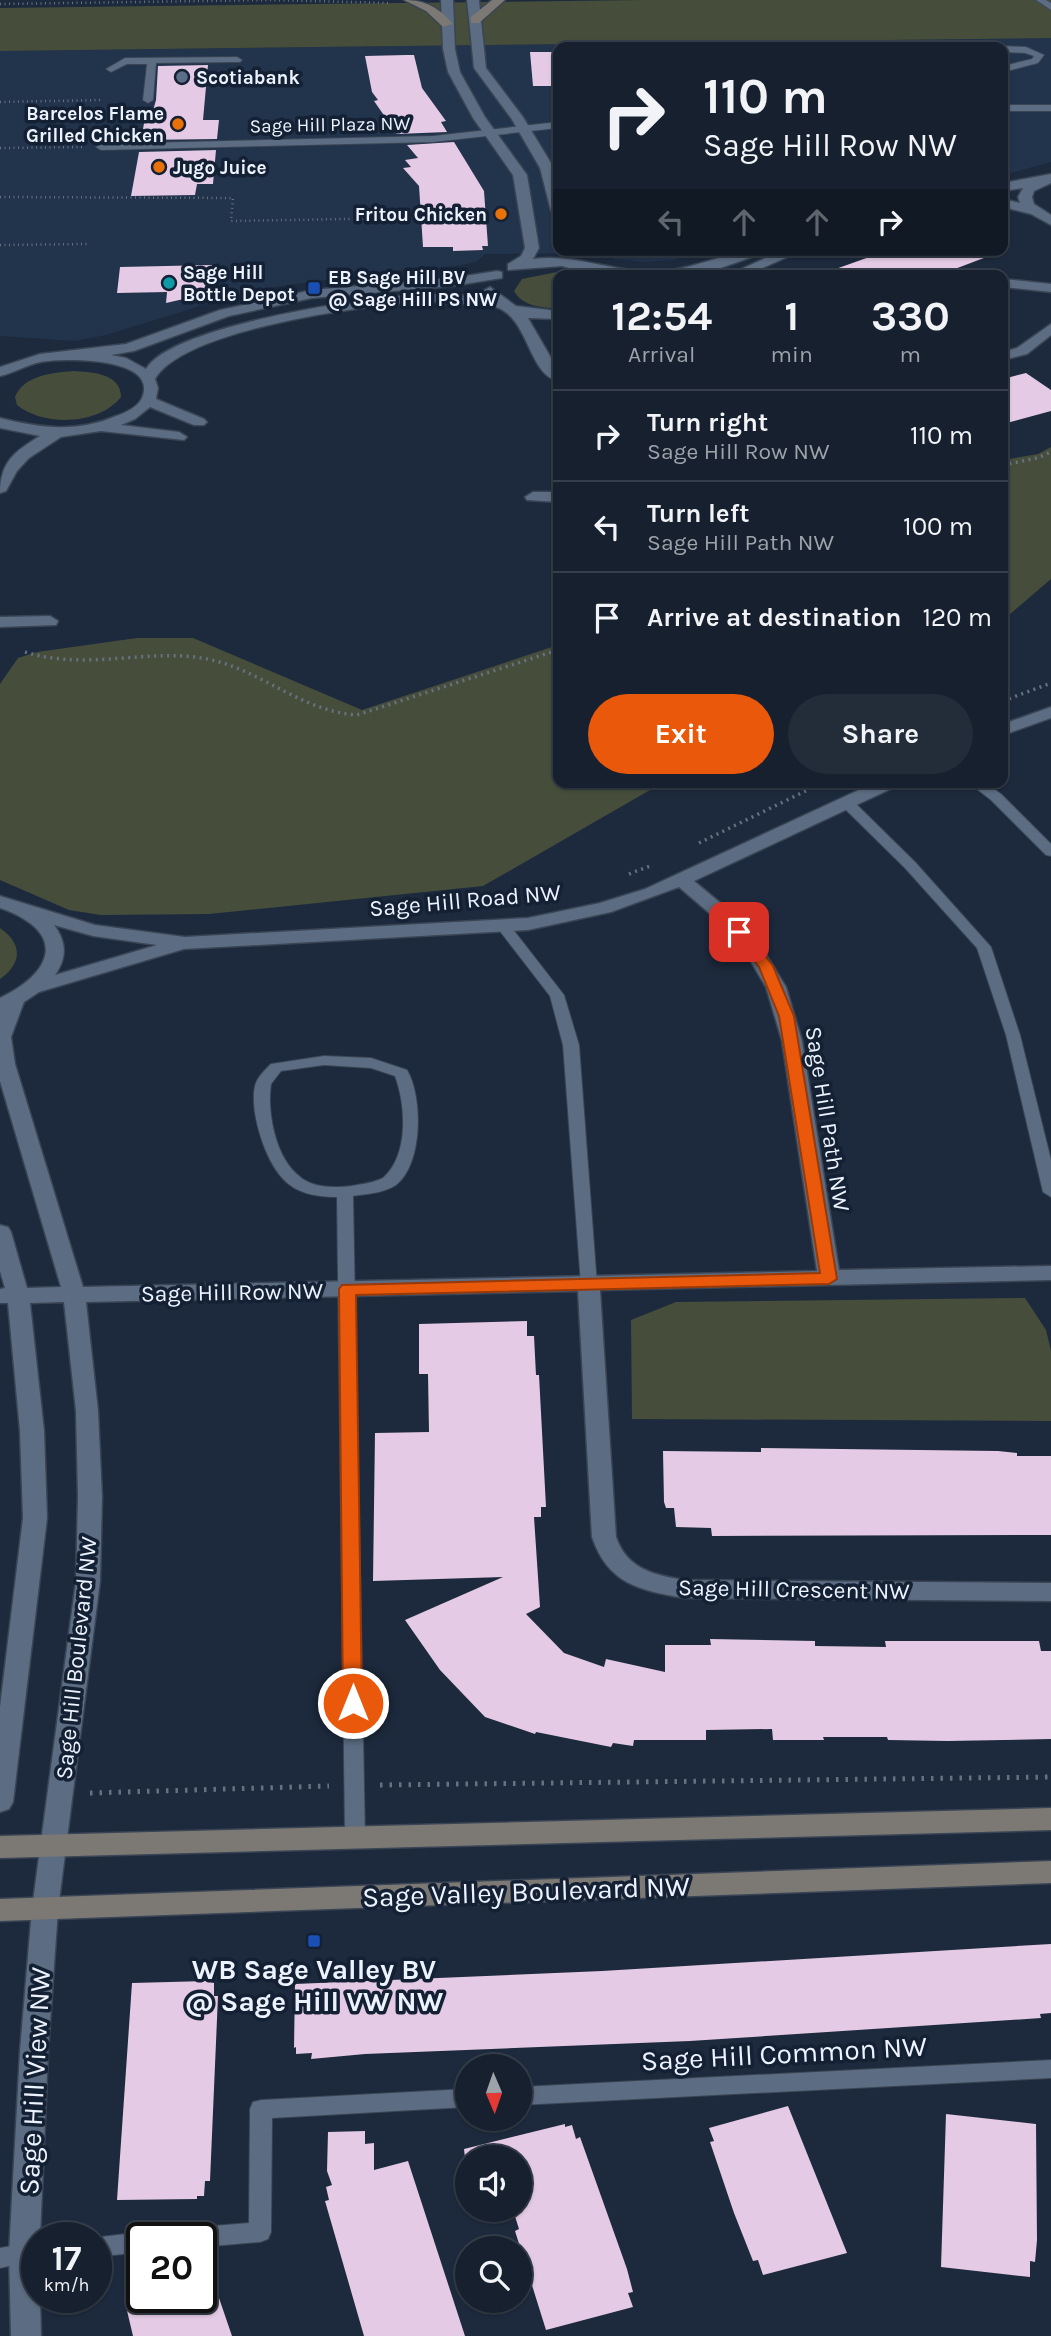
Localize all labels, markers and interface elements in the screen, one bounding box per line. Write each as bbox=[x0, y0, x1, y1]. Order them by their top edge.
place label: Scotiabank bbox=[196, 67, 300, 89]
text: 110 m bbox=[703, 68, 828, 125]
marker: Scotiabank bbox=[174, 69, 190, 85]
icon: right bbox=[588, 70, 679, 161]
place label: Barcelos Flame Grilled Chicken bbox=[26, 103, 164, 147]
street label: Sage Hill Plaza NW bbox=[249, 113, 411, 137]
marker: Barcelos Flame Grilled Chicken bbox=[170, 116, 186, 132]
text: Sage Hill Row NW bbox=[703, 127, 957, 164]
place label: Jugo Juice bbox=[173, 157, 267, 179]
marker: Jugo Juice bbox=[151, 159, 167, 175]
icon: left bbox=[652, 203, 690, 241]
icon: ahead bbox=[725, 203, 763, 241]
icon: ahead bbox=[798, 203, 836, 241]
icon: right bbox=[871, 203, 909, 241]
place label: Fritou Chicken bbox=[355, 204, 487, 226]
marker: Fritou Chicken bbox=[493, 206, 509, 222]
place label: Sage Hill Bottle Depot bbox=[183, 262, 295, 306]
place label: EB Sage Hill BV @ Sage Hill PS NW bbox=[328, 267, 497, 311]
marker: Sage Hill Bottle Depot bbox=[161, 275, 177, 291]
marker: EB Sage Hill BV @ Sage Hill PS NW bbox=[306, 280, 322, 296]
text: 12:54 bbox=[611, 291, 712, 341]
text: 1 bbox=[784, 291, 799, 341]
text: 330 bbox=[871, 291, 950, 341]
text: Arrival bbox=[628, 341, 695, 368]
text: min bbox=[771, 341, 813, 368]
text: m bbox=[900, 341, 921, 368]
text: Turn right bbox=[647, 407, 768, 438]
icon: right bbox=[588, 417, 626, 455]
text: 110 m bbox=[910, 420, 973, 451]
text: Sage Hill Row NW bbox=[647, 438, 829, 465]
text: Turn left bbox=[647, 498, 749, 529]
icon: left bbox=[588, 508, 626, 546]
text: 100 m bbox=[903, 511, 973, 542]
text: Sage Hill Path NW bbox=[647, 529, 834, 556]
icon: arrive bbox=[588, 599, 626, 637]
text: Arrive at destination bbox=[647, 602, 901, 633]
text: 120 m bbox=[922, 602, 992, 633]
button: Exit bbox=[588, 694, 774, 774]
button: Share bbox=[788, 694, 973, 774]
street label: Sage Hill Road NW bbox=[368, 879, 562, 922]
pin bbox=[709, 902, 769, 962]
icon: arrive bbox=[720, 913, 758, 951]
street label: Sage Hill Path NW bbox=[800, 1025, 856, 1214]
street label: Sage Hill Row NW bbox=[141, 1277, 324, 1308]
street label: Sage Hill Boulevard NW bbox=[50, 1535, 103, 1781]
street label: Sage Hill Crescent NW bbox=[678, 1574, 910, 1605]
position arrow bbox=[316, 1666, 390, 1740]
street label: Sage Valley Boulevard NW bbox=[361, 1869, 691, 1914]
marker: WB Sage Valley BV @ Sage Hill VW NW bbox=[306, 1933, 322, 1949]
place label: WB Sage Valley BV @ Sage Hill VW NW bbox=[185, 1953, 444, 2018]
street label: Sage Hill View NW bbox=[12, 1966, 57, 2196]
street label: Sage Hill Common NW bbox=[640, 2030, 928, 2077]
north arrow bbox=[455, 2054, 532, 2132]
map controls bbox=[455, 2054, 532, 2313]
button: sound bbox=[455, 2145, 532, 2222]
speed limit sign: 20 bbox=[126, 2222, 217, 2313]
button: search bbox=[455, 2236, 532, 2313]
text: 17 bbox=[52, 2238, 81, 2279]
text: km/h bbox=[44, 2274, 89, 2296]

